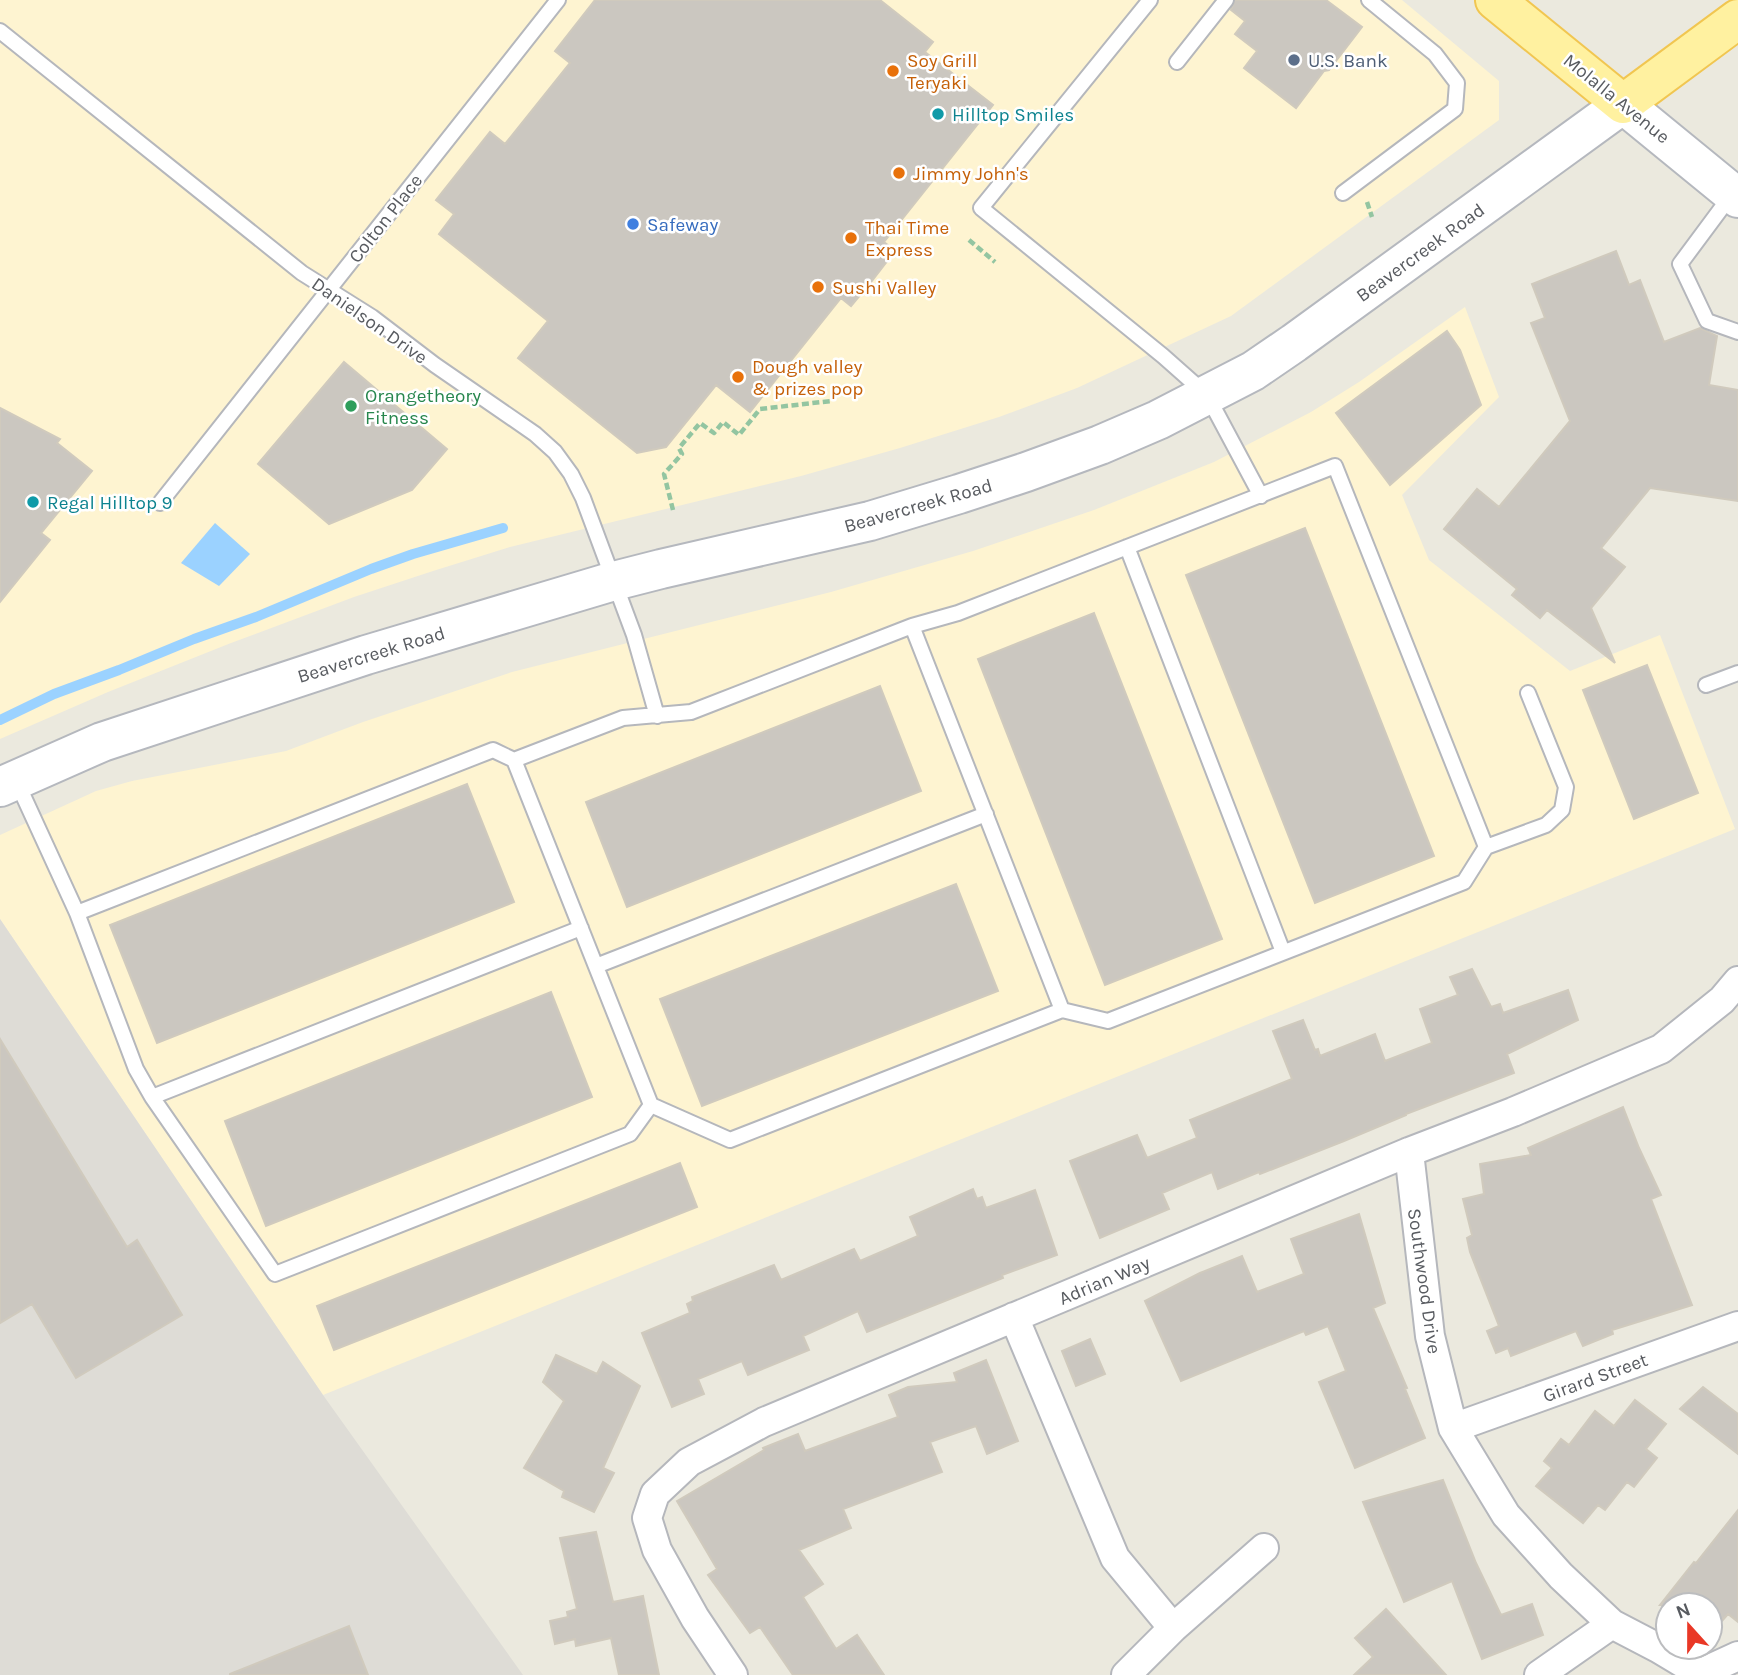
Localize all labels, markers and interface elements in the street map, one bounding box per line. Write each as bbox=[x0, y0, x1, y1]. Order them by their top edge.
street label: Molalla Avenue bbox=[1559, 49, 1674, 148]
place label: Soy Grill Teryaki bbox=[907, 50, 978, 94]
place label: U.S. Bank bbox=[1308, 50, 1388, 72]
marker: U.S. Bank bbox=[1286, 52, 1302, 68]
marker: Soy Grill Teryaki bbox=[885, 63, 901, 79]
place label: Hilltop Smiles bbox=[952, 104, 1074, 126]
marker: Hilltop Smiles bbox=[930, 106, 946, 122]
place label: Jimmy John's bbox=[913, 163, 1029, 185]
marker: Jimmy John's bbox=[891, 165, 907, 181]
street label: Colton Place bbox=[344, 170, 427, 267]
street label: Beavercreek Road bbox=[1352, 199, 1489, 307]
place label: Safeway bbox=[647, 214, 718, 236]
marker: Safeway bbox=[625, 216, 641, 232]
place label: Thai Time Express bbox=[865, 217, 949, 261]
marker: Thai Time Express bbox=[843, 230, 859, 246]
street label: Danielson Drive bbox=[307, 273, 431, 369]
place label: Sushi Valley bbox=[832, 277, 937, 299]
marker: Sushi Valley bbox=[810, 279, 826, 295]
place label: Dough valley & prizes pop bbox=[752, 356, 863, 400]
marker: Dough valley & prizes pop bbox=[730, 369, 746, 385]
place label: Orangetheory Fitness bbox=[365, 385, 481, 429]
marker: Orangetheory Fitness bbox=[343, 398, 359, 414]
street label: Beavercreek Road bbox=[842, 474, 995, 538]
place label: Regal Hilltop 9 bbox=[47, 492, 173, 514]
marker: Regal Hilltop 9 bbox=[25, 494, 41, 510]
street label: Beavercreek Road bbox=[295, 622, 448, 688]
street label: Southwood Drive bbox=[1403, 1207, 1445, 1355]
street label: Adrian Way bbox=[1056, 1252, 1153, 1310]
street label: Girard Street bbox=[1540, 1349, 1651, 1407]
north arrow bbox=[1654, 1591, 1724, 1661]
text: N bbox=[1673, 1598, 1694, 1624]

